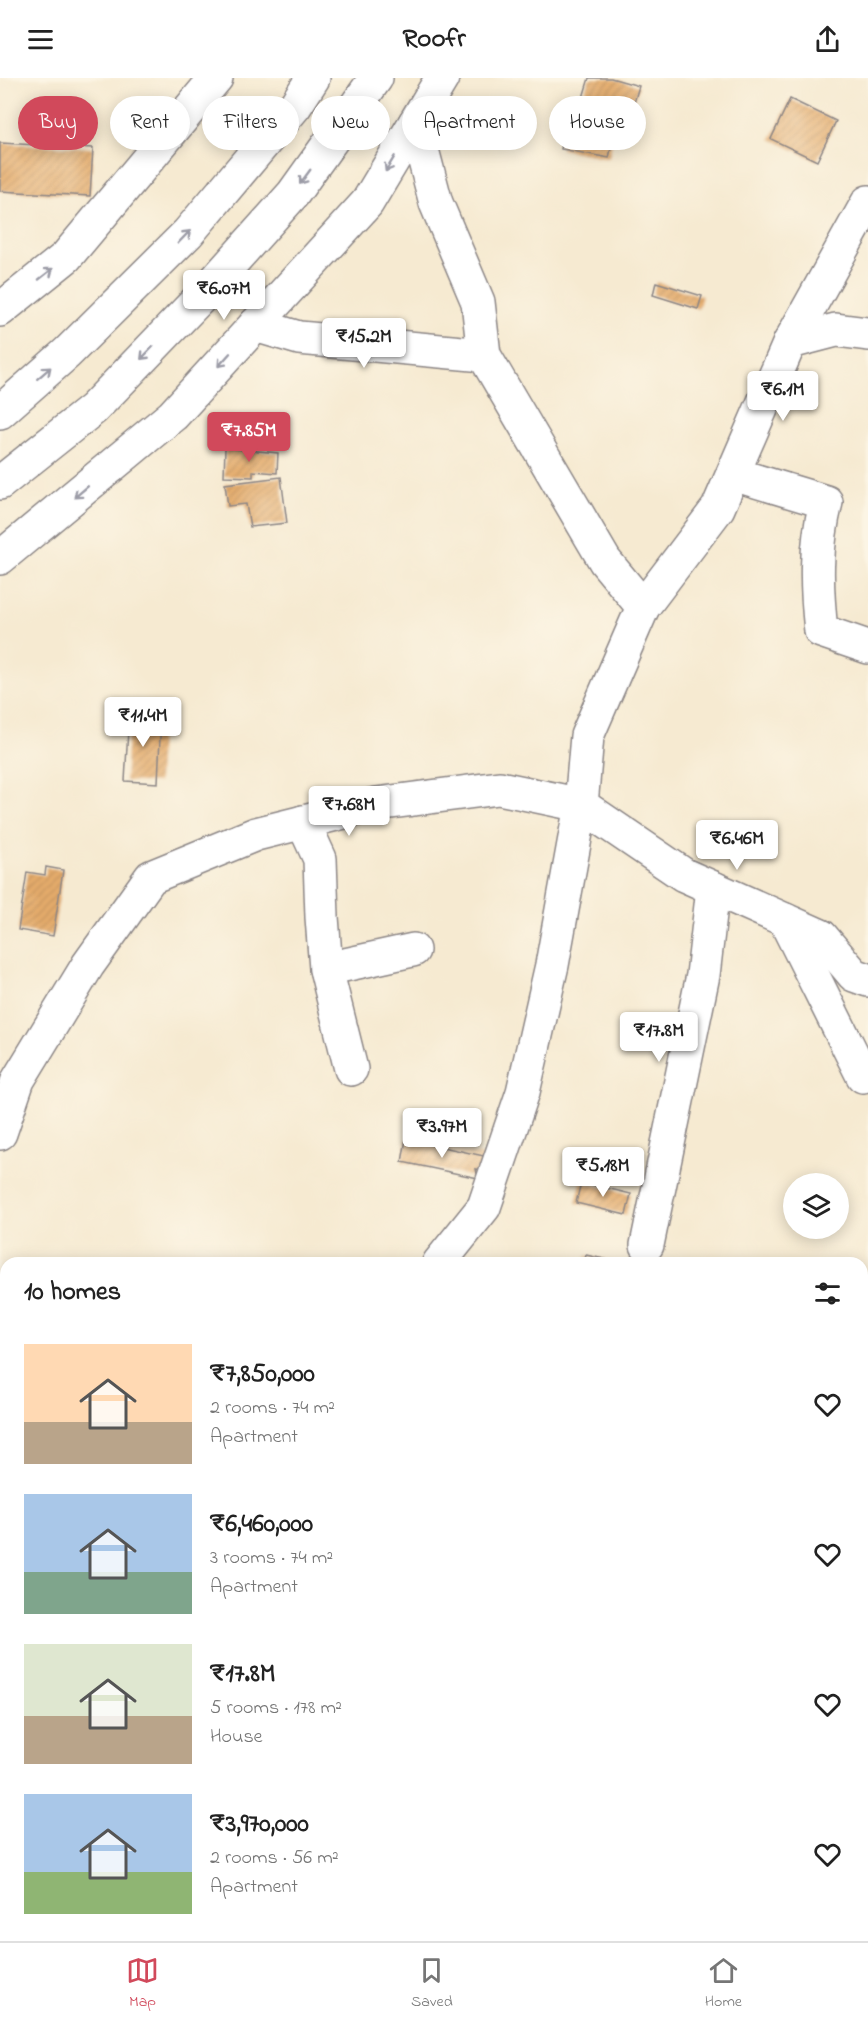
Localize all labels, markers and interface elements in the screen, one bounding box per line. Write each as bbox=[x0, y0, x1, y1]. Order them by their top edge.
text: Roofr bbox=[402, 20, 466, 59]
icon: menu bbox=[24, 23, 57, 56]
icon: share bbox=[811, 23, 844, 56]
chip: Buy bbox=[18, 96, 98, 150]
chip: Rent bbox=[110, 96, 190, 150]
chip: Filters bbox=[202, 96, 299, 150]
chip: New bbox=[311, 96, 390, 150]
chip: Apartment bbox=[402, 96, 537, 150]
chip: House bbox=[549, 96, 646, 150]
one-way arrow bbox=[384, 155, 396, 172]
one-way arrow bbox=[299, 168, 311, 184]
one-way arrow bbox=[176, 230, 191, 245]
one-way arrow bbox=[38, 267, 54, 280]
pin: ₹6.07M bbox=[175, 270, 273, 321]
text: ₹6.07M bbox=[197, 275, 251, 304]
pin: ₹15.2M bbox=[315, 318, 413, 369]
text: ₹15.2M bbox=[336, 323, 392, 352]
one-way arrow bbox=[140, 346, 154, 361]
one-way arrow bbox=[217, 352, 231, 367]
one-way arrow bbox=[36, 366, 51, 380]
pin: ₹6.1M bbox=[741, 371, 825, 422]
text: ₹6.1M bbox=[761, 376, 805, 405]
pin: ₹7.85M bbox=[200, 412, 298, 463]
text: ₹7.85M bbox=[221, 417, 277, 446]
one-way arrow bbox=[73, 485, 89, 498]
pin: ₹11.4M bbox=[94, 697, 192, 748]
text: ₹11.4M bbox=[118, 702, 168, 731]
pin: ₹7.68M bbox=[300, 786, 398, 837]
text: ₹7.68M bbox=[323, 791, 375, 820]
pin: ₹6.46M bbox=[688, 820, 786, 871]
text: ₹6.46M bbox=[710, 825, 764, 854]
pin: ₹17.8M bbox=[610, 1012, 708, 1063]
text: ₹17.8M bbox=[634, 1017, 684, 1046]
pin: ₹3.97M bbox=[393, 1108, 491, 1159]
text: ₹3.97M bbox=[417, 1113, 467, 1142]
pin: ₹5.18M bbox=[554, 1147, 652, 1198]
text: ₹5.18M bbox=[576, 1152, 630, 1181]
map controls bbox=[783, 1173, 849, 1239]
button: layers bbox=[783, 1173, 849, 1239]
text: 10 homes bbox=[24, 1274, 121, 1312]
icon: filters bbox=[811, 1277, 844, 1310]
text: ₹7,850,000 bbox=[210, 1356, 315, 1394]
icon: home bbox=[72, 1368, 144, 1440]
icon: heart bbox=[811, 1388, 844, 1421]
text: 2 rooms · 74 m² bbox=[210, 1394, 335, 1423]
text: Apartment bbox=[210, 1423, 298, 1452]
text: ₹6,460,000 bbox=[210, 1506, 313, 1544]
icon: home bbox=[72, 1518, 144, 1590]
icon: heart bbox=[811, 1538, 844, 1571]
text: 3 rooms · 74 m² bbox=[210, 1544, 333, 1573]
text: Apartment bbox=[210, 1573, 298, 1602]
text: ₹17.8M bbox=[210, 1656, 275, 1694]
icon: home bbox=[72, 1668, 144, 1740]
icon: heart bbox=[811, 1688, 844, 1721]
text: 5 rooms · 178 m² bbox=[210, 1694, 342, 1723]
text: House bbox=[210, 1723, 263, 1752]
text: ₹3,970,000 bbox=[210, 1806, 309, 1844]
icon: home bbox=[72, 1818, 144, 1890]
icon: heart bbox=[811, 1838, 844, 1871]
text: 2 rooms · 56 m² bbox=[210, 1844, 339, 1873]
text: Apartment bbox=[210, 1873, 298, 1902]
tab: Map bbox=[126, 1954, 159, 2014]
tab: Saved bbox=[411, 1954, 453, 2014]
tab: Home bbox=[705, 1954, 742, 2014]

